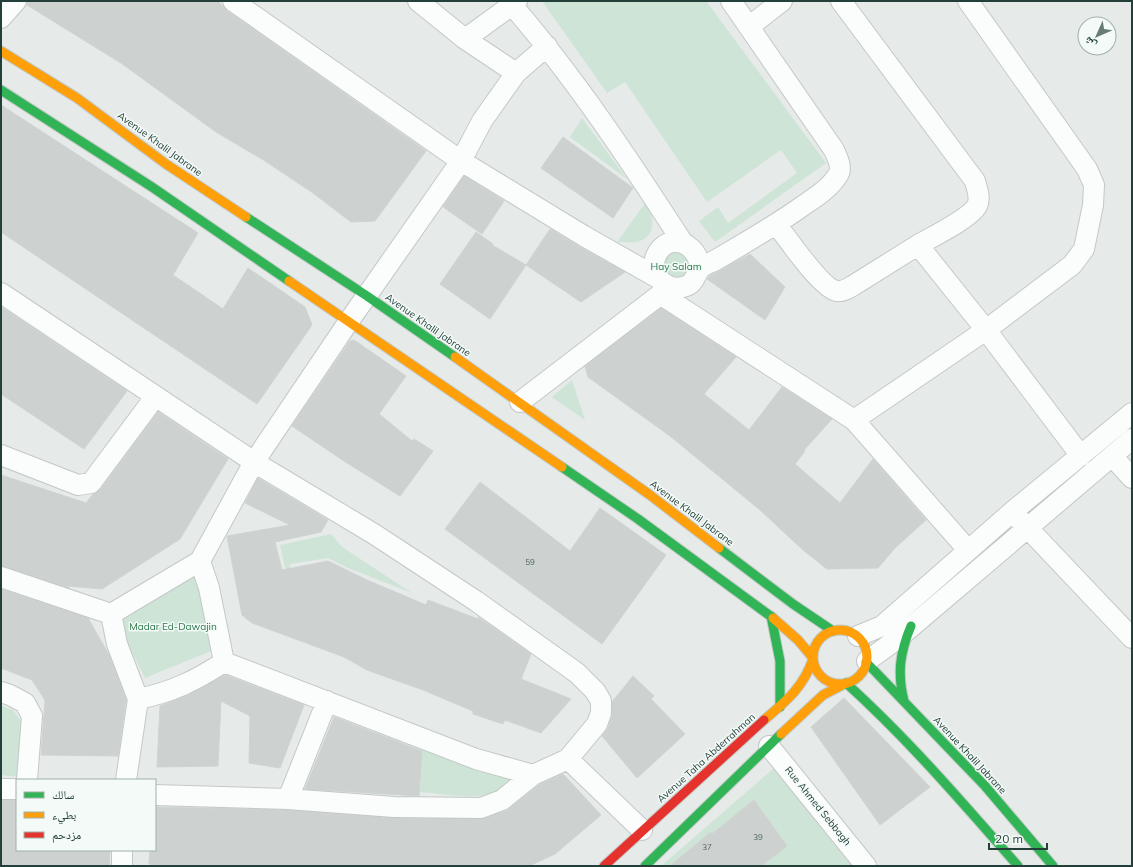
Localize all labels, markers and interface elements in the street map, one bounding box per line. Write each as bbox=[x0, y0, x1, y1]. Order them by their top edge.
north arrow bbox=[1077, 16, 1117, 56]
text: ش bbox=[1081, 33, 1100, 52]
street label: Avenue Khalil Jabrane bbox=[115, 109, 205, 179]
park label: Hay Salam bbox=[651, 260, 702, 273]
street label: Avenue Khalil Jabrane bbox=[383, 291, 473, 359]
street label: Avenue Khalil Jabrane bbox=[648, 477, 736, 549]
house number: 59 bbox=[525, 557, 535, 567]
park label: Madar Ed-Dawajin bbox=[129, 620, 217, 633]
street label: Avenue Taha Abderrahman bbox=[654, 710, 758, 806]
street label: Avenue Khalil Jabrane bbox=[931, 713, 1009, 797]
street label: Rue Ahmed Sebbagh bbox=[782, 764, 854, 848]
legend bbox=[16, 779, 156, 851]
text: سالك bbox=[52, 787, 74, 802]
text: بطيء bbox=[52, 807, 76, 825]
scale bar bbox=[989, 825, 1047, 851]
text: مزدحم bbox=[52, 827, 81, 843]
text: 20 m bbox=[995, 831, 1023, 846]
house number: 39 bbox=[753, 832, 763, 842]
house number: 37 bbox=[702, 842, 712, 852]

